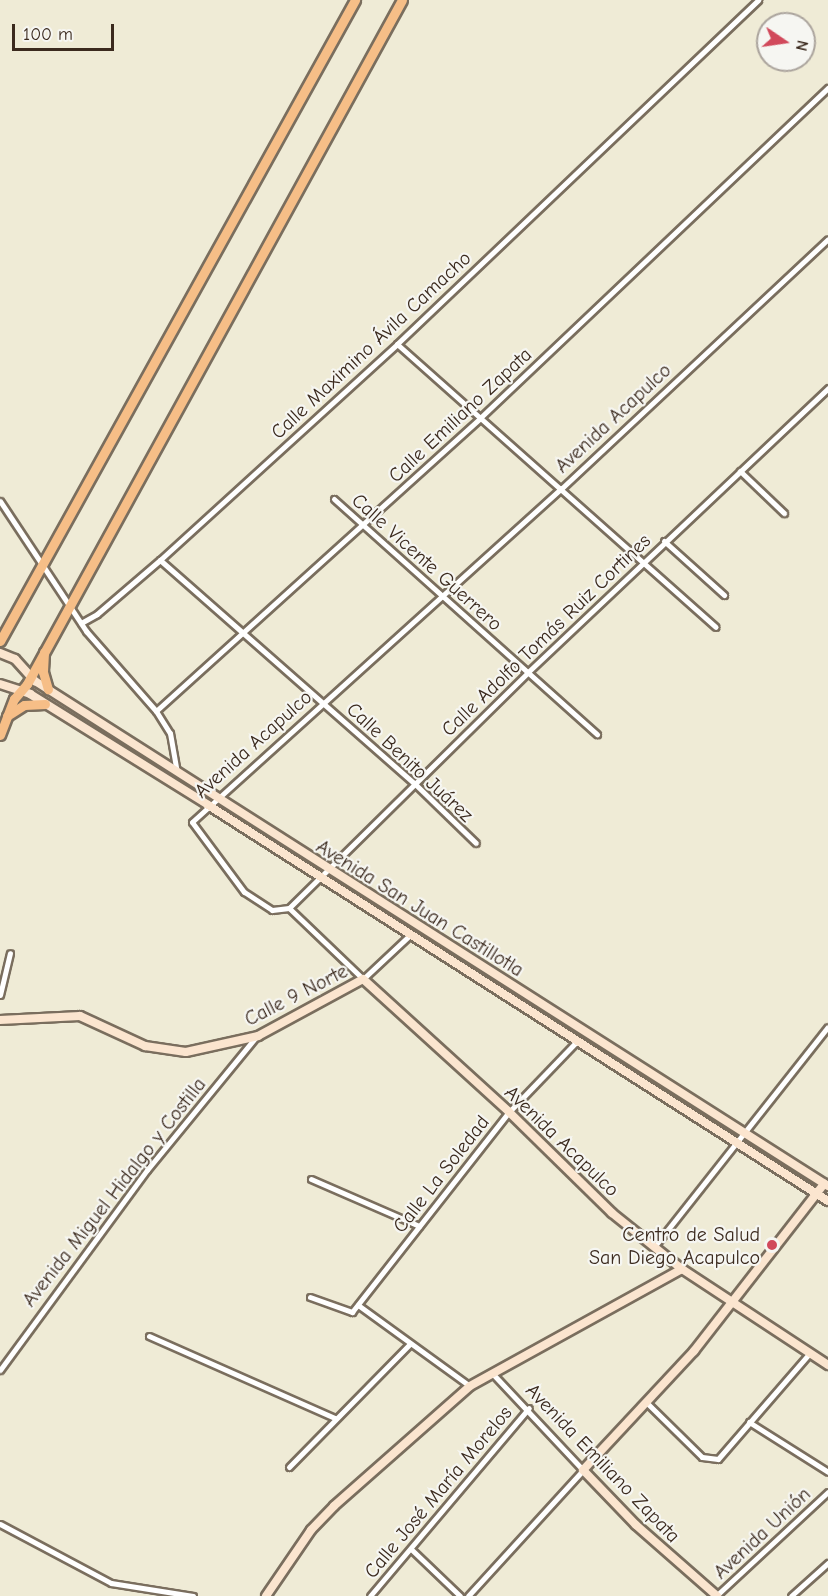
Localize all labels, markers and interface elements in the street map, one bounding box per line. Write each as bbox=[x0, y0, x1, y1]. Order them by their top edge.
scale bar bbox=[15, 12, 117, 50]
north arrow bbox=[756, 12, 816, 72]
text: 100 m bbox=[23, 24, 73, 45]
text: N bbox=[792, 38, 812, 53]
street label: Calle Maximino Ávila Camacho bbox=[266, 246, 476, 444]
street label: Calle Emiliano Zapata bbox=[383, 342, 537, 488]
street label: Avenida Acapulco bbox=[550, 358, 676, 478]
street label: Calle Vicente Guerrero bbox=[347, 488, 507, 636]
street label: Calle Adolfo Tomás Ruiz Cortines bbox=[437, 529, 655, 741]
street label: Avenida Acapulco bbox=[189, 685, 317, 803]
street label: Calle Benito Juárez bbox=[342, 697, 478, 827]
street label: Avenida San Juan Castillotla bbox=[312, 834, 528, 982]
street label: Calle 9 Norte bbox=[241, 959, 351, 1031]
street label: Avenida Miguel Hidalgo y Costilla bbox=[17, 1073, 211, 1311]
street label: Avenida Acapulco bbox=[500, 1080, 624, 1202]
street label: Calle La Soledad bbox=[388, 1111, 494, 1237]
place label: Centro de Salud San Diego Acapulco bbox=[589, 1222, 760, 1269]
marker: Centro de Salud San Diego Acapulco bbox=[765, 1238, 779, 1252]
street label: Avenida Emiliano Zapata bbox=[521, 1378, 685, 1548]
street label: Calle José María Morelos bbox=[359, 1401, 517, 1583]
street label: Avenida Unión bbox=[709, 1482, 815, 1584]

